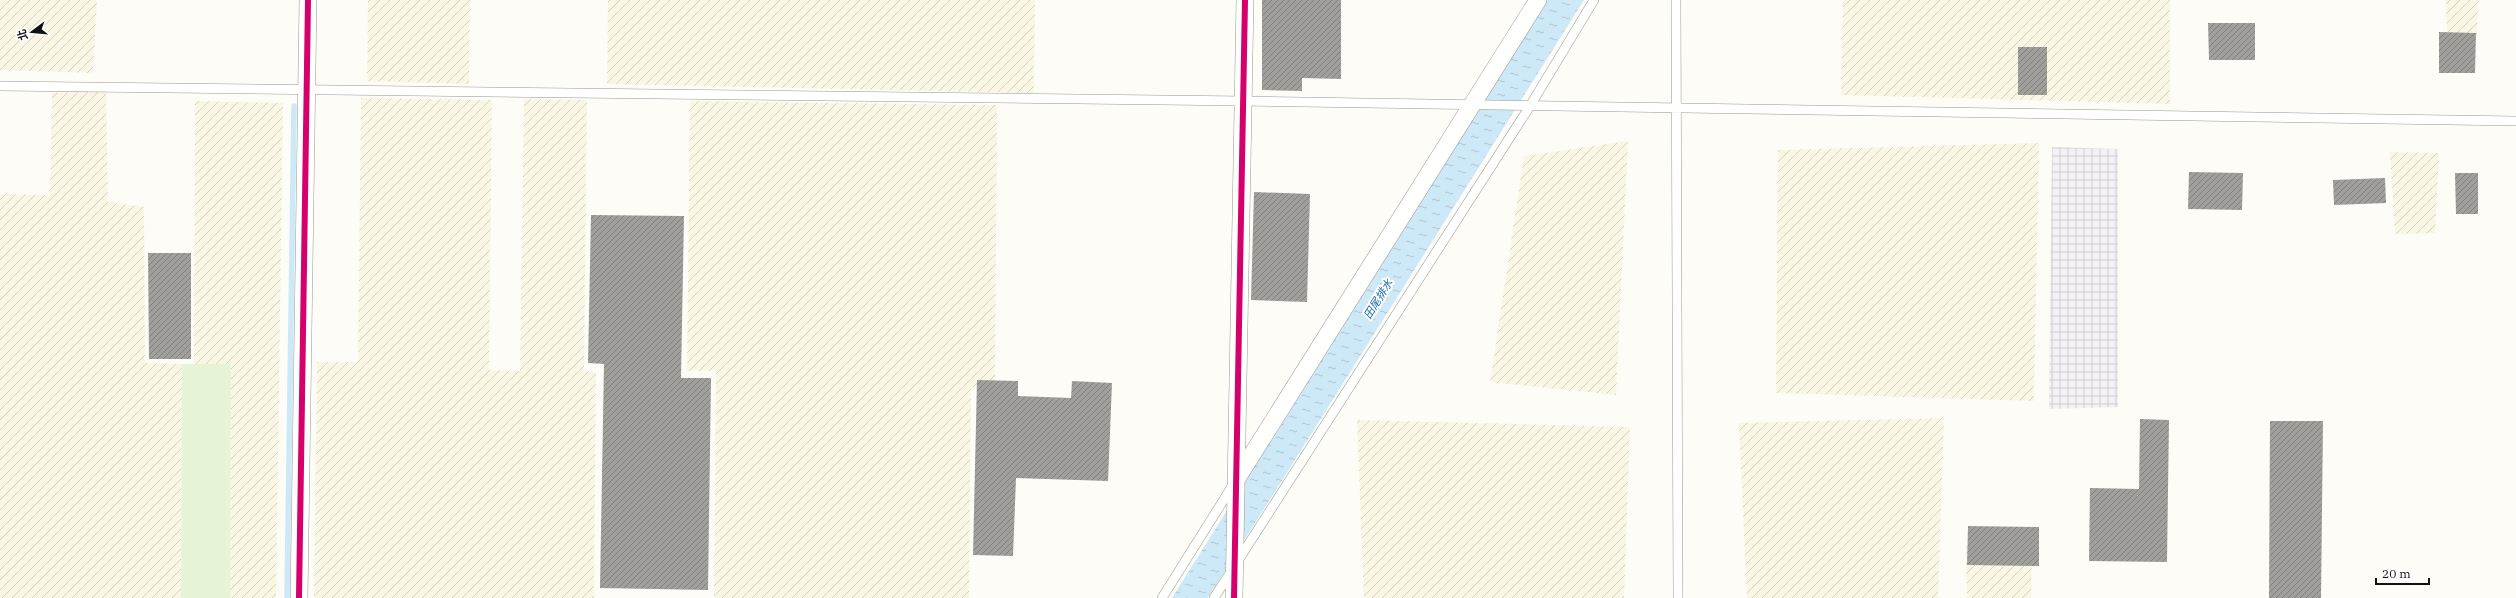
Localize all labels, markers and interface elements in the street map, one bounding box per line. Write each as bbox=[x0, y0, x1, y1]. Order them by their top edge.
north arrow bbox=[12, 12, 52, 52]
text: 北 bbox=[14, 28, 31, 42]
water label: 田尾排水 bbox=[1360, 276, 1396, 321]
scale bar bbox=[2376, 560, 2429, 586]
text: 20 m bbox=[2382, 566, 2411, 581]

